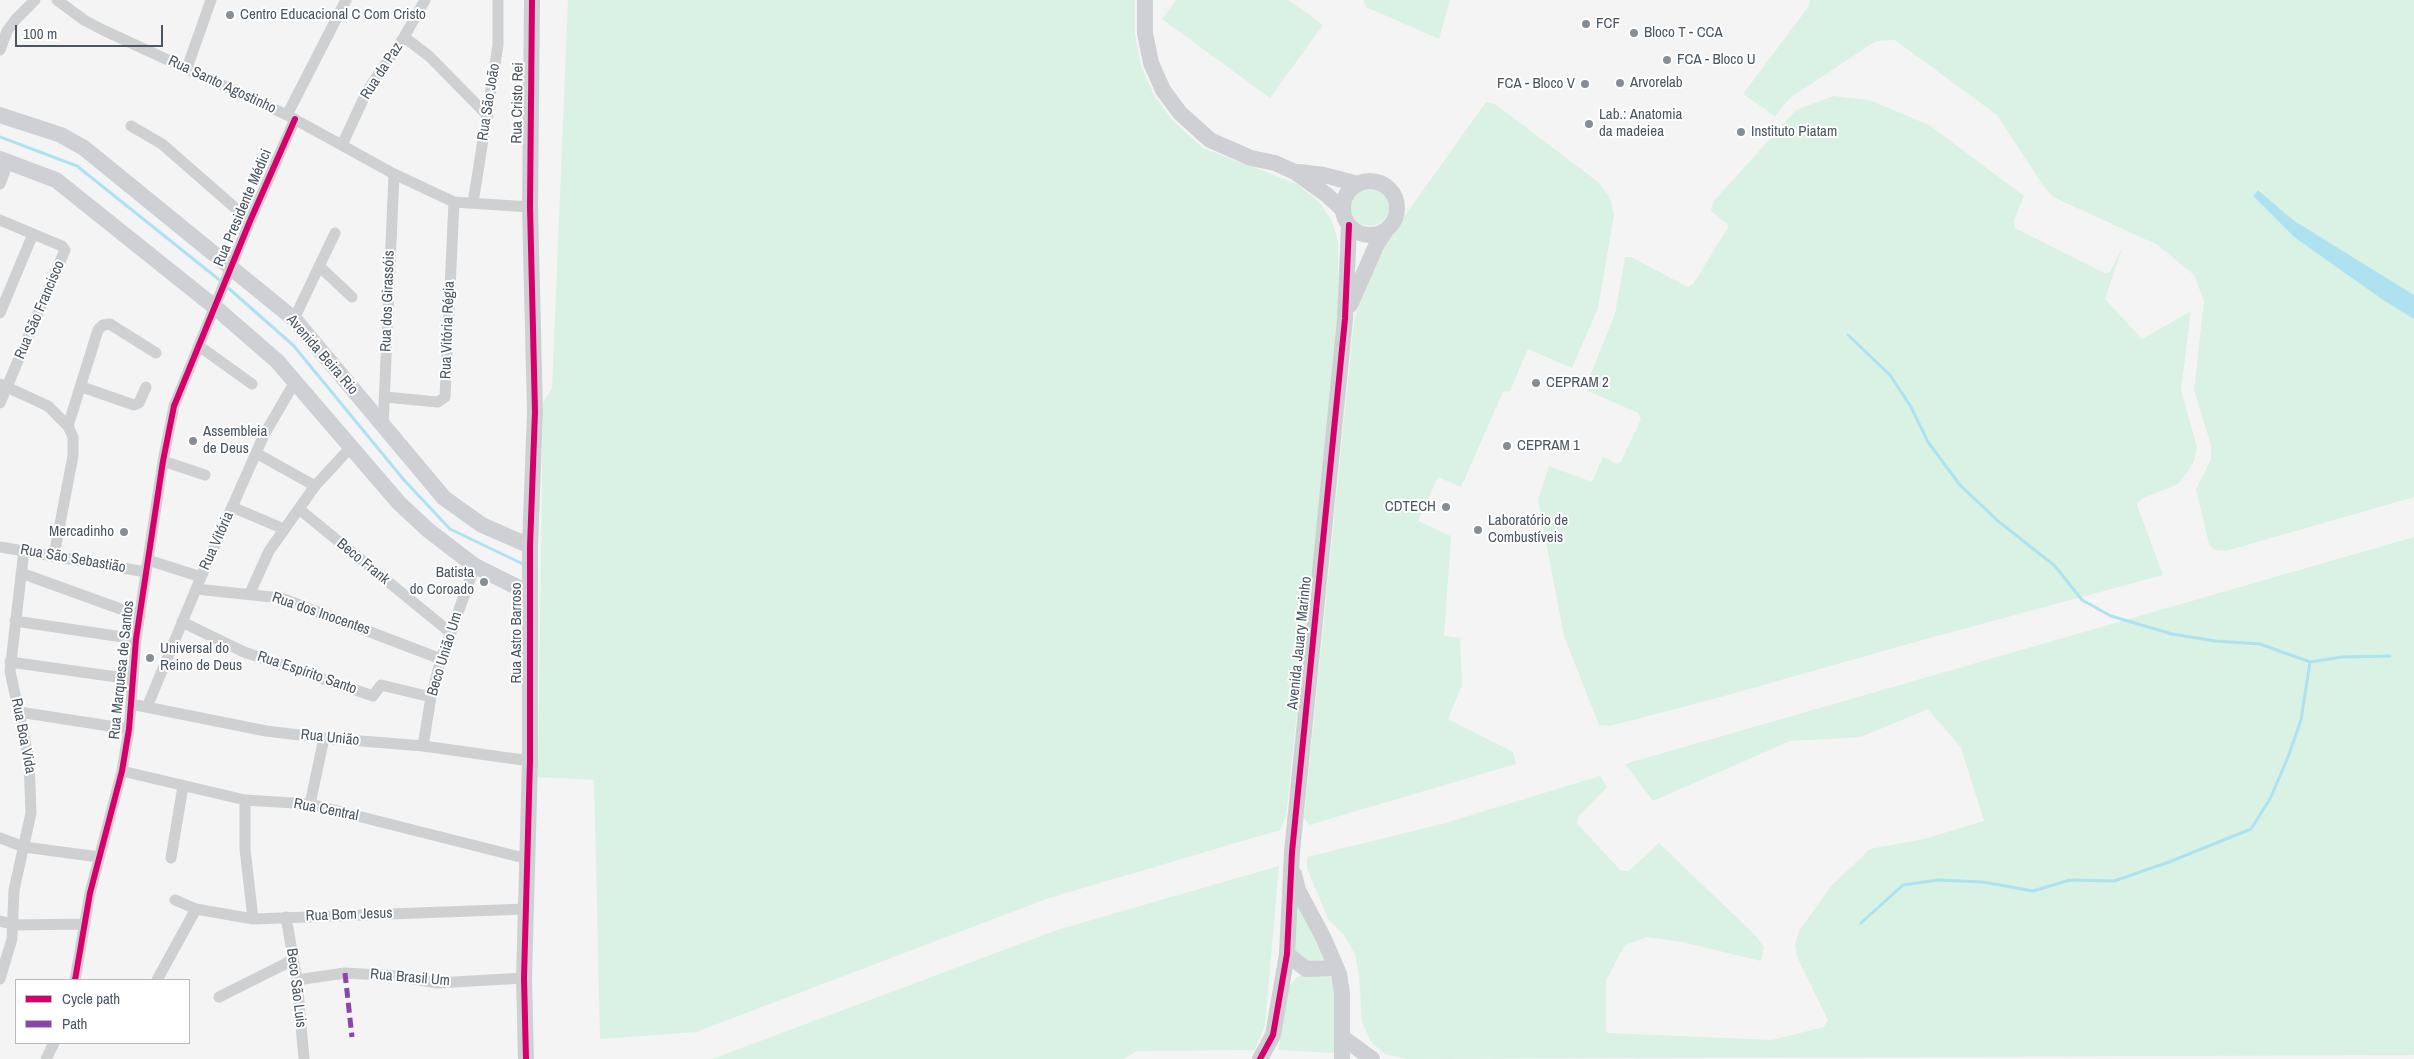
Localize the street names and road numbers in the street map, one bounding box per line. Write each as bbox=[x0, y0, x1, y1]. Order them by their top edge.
street label: Rua da Paz bbox=[357, 39, 407, 103]
street label: Rua Santo Agostinho bbox=[165, 52, 279, 118]
street label: Rua São João bbox=[474, 62, 504, 142]
street label: Rua Cristo Rei bbox=[508, 62, 528, 144]
street label: Rua Presidente Médici bbox=[210, 147, 276, 269]
street label: Rua dos Girassóis bbox=[377, 250, 399, 352]
street label: Rua São Francisco bbox=[11, 258, 69, 362]
street label: Rua Vitória Régia bbox=[437, 281, 459, 379]
street label: Avenida Beira Rio bbox=[282, 311, 362, 399]
street label: Rua Vitória bbox=[196, 509, 238, 573]
street label: Beco Frank bbox=[333, 535, 393, 589]
street label: Rua São Sebastião bbox=[19, 541, 127, 577]
street label: Avenida Jauary Marinho bbox=[1284, 576, 1316, 710]
street label: Rua Astro Barroso bbox=[508, 582, 526, 684]
street label: Rua dos Inocentes bbox=[270, 589, 372, 639]
street label: Rua Marquesa de Santos bbox=[106, 600, 138, 740]
street label: Beco União Um bbox=[424, 610, 466, 698]
street label: Rua Espírito Santo bbox=[255, 648, 359, 698]
street label: Rua Boa Vida bbox=[7, 697, 39, 775]
street label: Rua União bbox=[300, 726, 360, 750]
street label: Rua Central bbox=[292, 795, 360, 825]
street label: Rua Bom Jesus bbox=[305, 904, 393, 926]
street label: Beco São Luis bbox=[282, 947, 310, 1029]
street label: Rua Brasil Um bbox=[369, 966, 451, 990]

